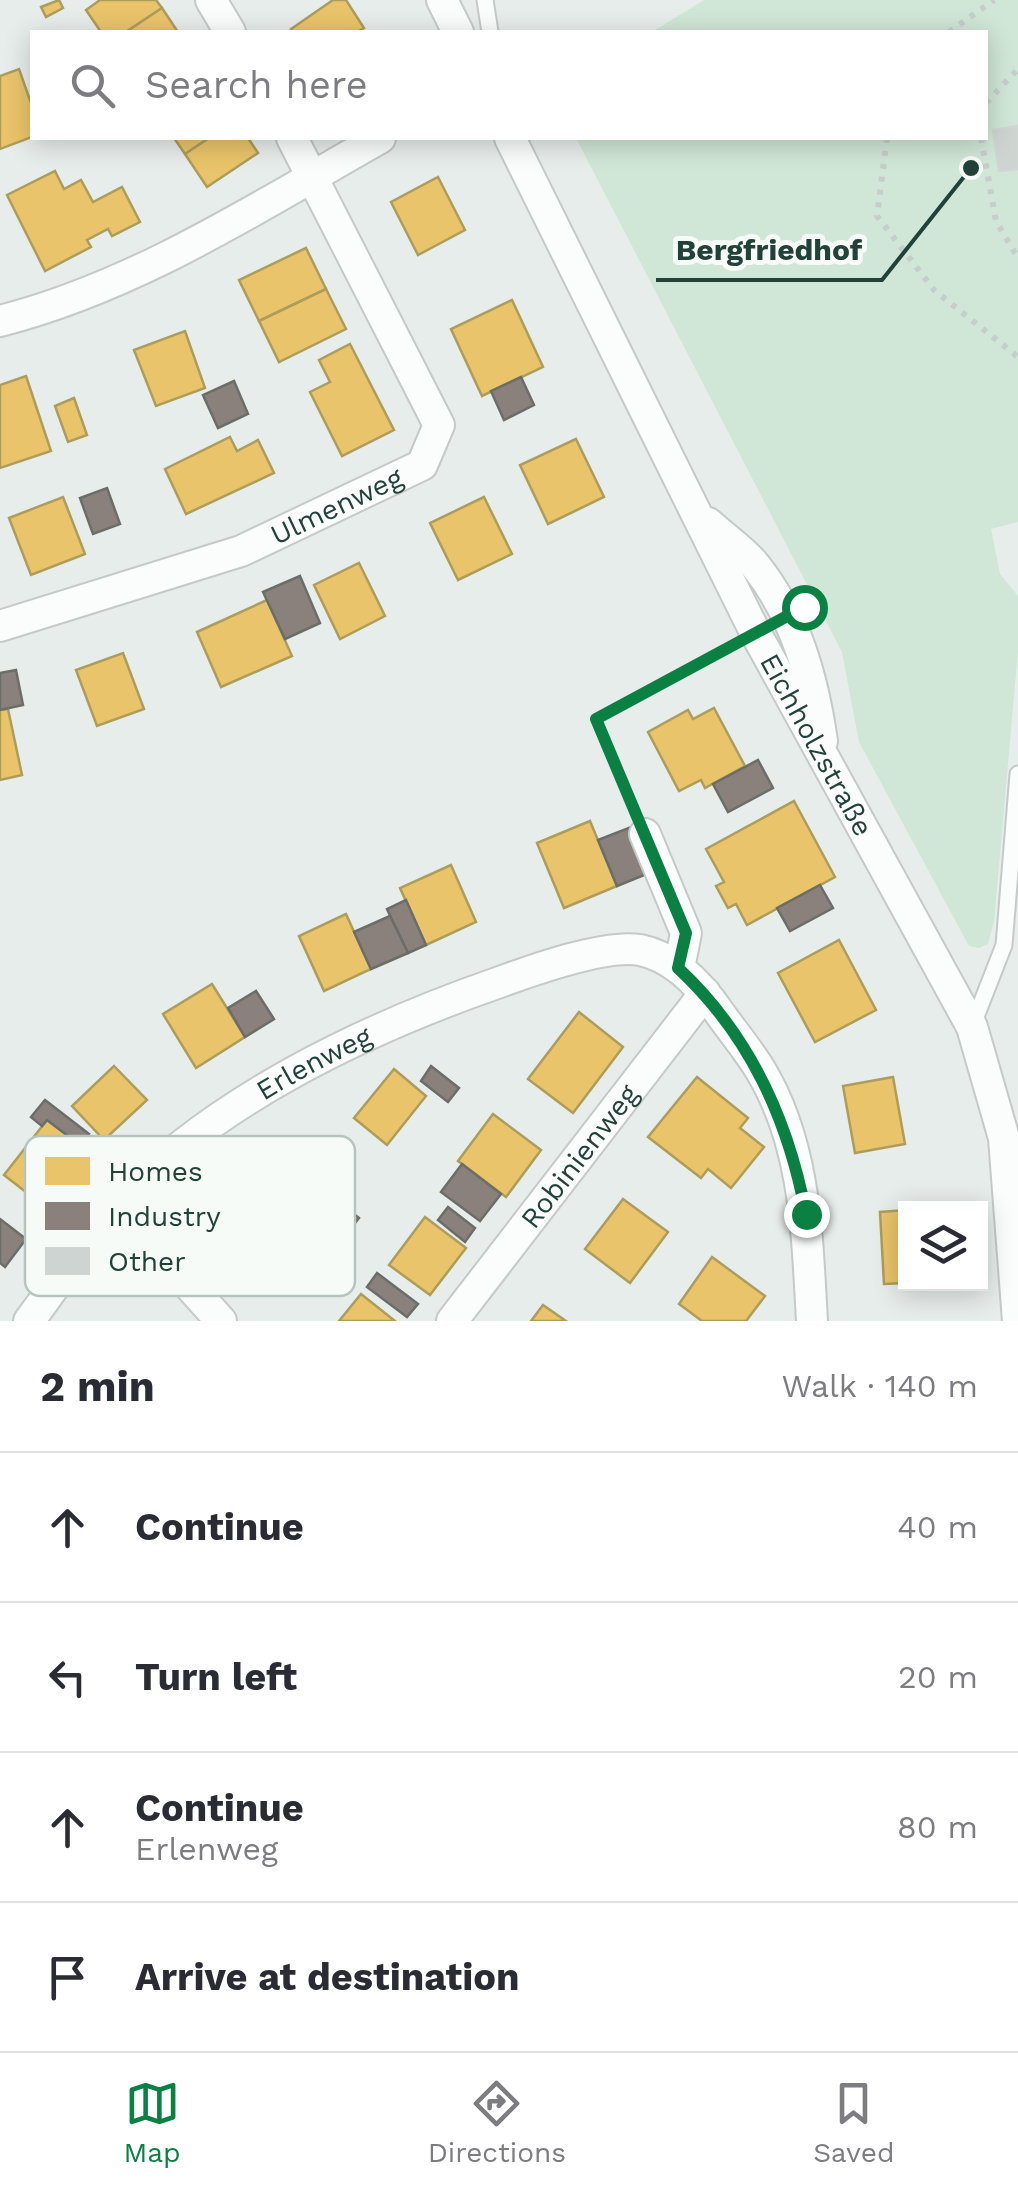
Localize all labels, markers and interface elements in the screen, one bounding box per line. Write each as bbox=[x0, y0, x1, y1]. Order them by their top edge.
search box bbox=[30, 30, 988, 140]
icon: search bbox=[65, 58, 120, 113]
text: Search here bbox=[145, 63, 368, 107]
callout: Bergfriedhof bbox=[656, 220, 882, 280]
text: Bergfriedhof bbox=[676, 232, 863, 267]
street label: Ulmenweg bbox=[265, 461, 408, 552]
route start bbox=[782, 585, 828, 631]
street label: Eichholzstraße bbox=[753, 648, 880, 842]
street label: Erlenweg bbox=[251, 1019, 377, 1107]
street label: Robinienweg bbox=[514, 1078, 645, 1235]
legend bbox=[25, 1136, 355, 1296]
text: Homes bbox=[108, 1155, 203, 1188]
route end bbox=[784, 1192, 830, 1238]
text: Industry bbox=[108, 1200, 221, 1233]
map controls bbox=[898, 1201, 988, 1291]
button: layers bbox=[898, 1201, 988, 1291]
text: Other bbox=[108, 1245, 186, 1278]
text: 2 min bbox=[40, 1362, 155, 1411]
text: Walk · 140 m bbox=[781, 1367, 978, 1405]
icon: ahead bbox=[40, 1500, 95, 1555]
text: Continue bbox=[135, 1505, 304, 1549]
text: 40 m bbox=[897, 1508, 978, 1546]
icon: left bbox=[40, 1650, 95, 1705]
text: Turn left bbox=[135, 1655, 297, 1699]
text: 20 m bbox=[898, 1658, 978, 1696]
text: Continue bbox=[135, 1786, 304, 1830]
icon: ahead bbox=[40, 1800, 95, 1855]
text: 80 m bbox=[897, 1808, 978, 1846]
text: Erlenweg bbox=[135, 1830, 278, 1868]
icon: arrive bbox=[40, 1950, 95, 2005]
text: Arrive at destination bbox=[135, 1955, 520, 1999]
tab: Map bbox=[124, 2076, 181, 2169]
tab: Directions bbox=[428, 2076, 566, 2169]
tab: Saved bbox=[813, 2076, 894, 2169]

